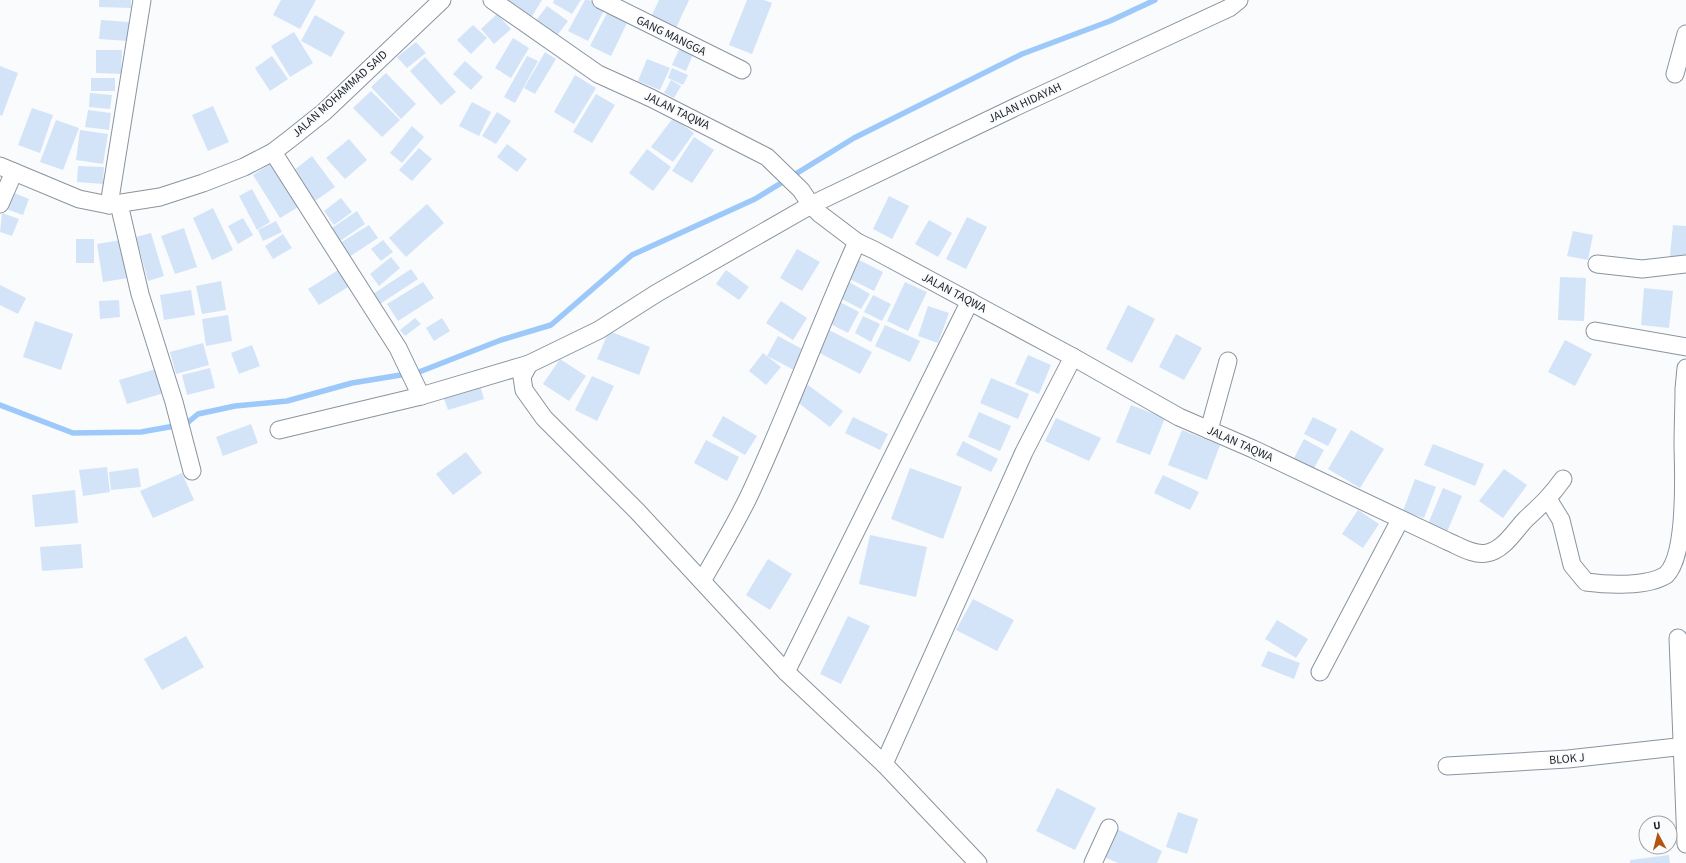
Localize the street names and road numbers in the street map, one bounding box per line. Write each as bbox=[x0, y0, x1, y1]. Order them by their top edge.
street label: GANG MANGGA bbox=[633, 12, 709, 60]
street label: JALAN MOHAMMAD SAID bbox=[289, 47, 391, 141]
street label: JALAN HIDAYAH bbox=[985, 79, 1065, 127]
street label: JALAN TAQWA bbox=[641, 88, 713, 134]
street label: JALAN TAQWA bbox=[919, 269, 990, 317]
street label: JALAN TAQWA bbox=[1204, 422, 1276, 466]
street label: BLOK J bbox=[1549, 749, 1585, 769]

